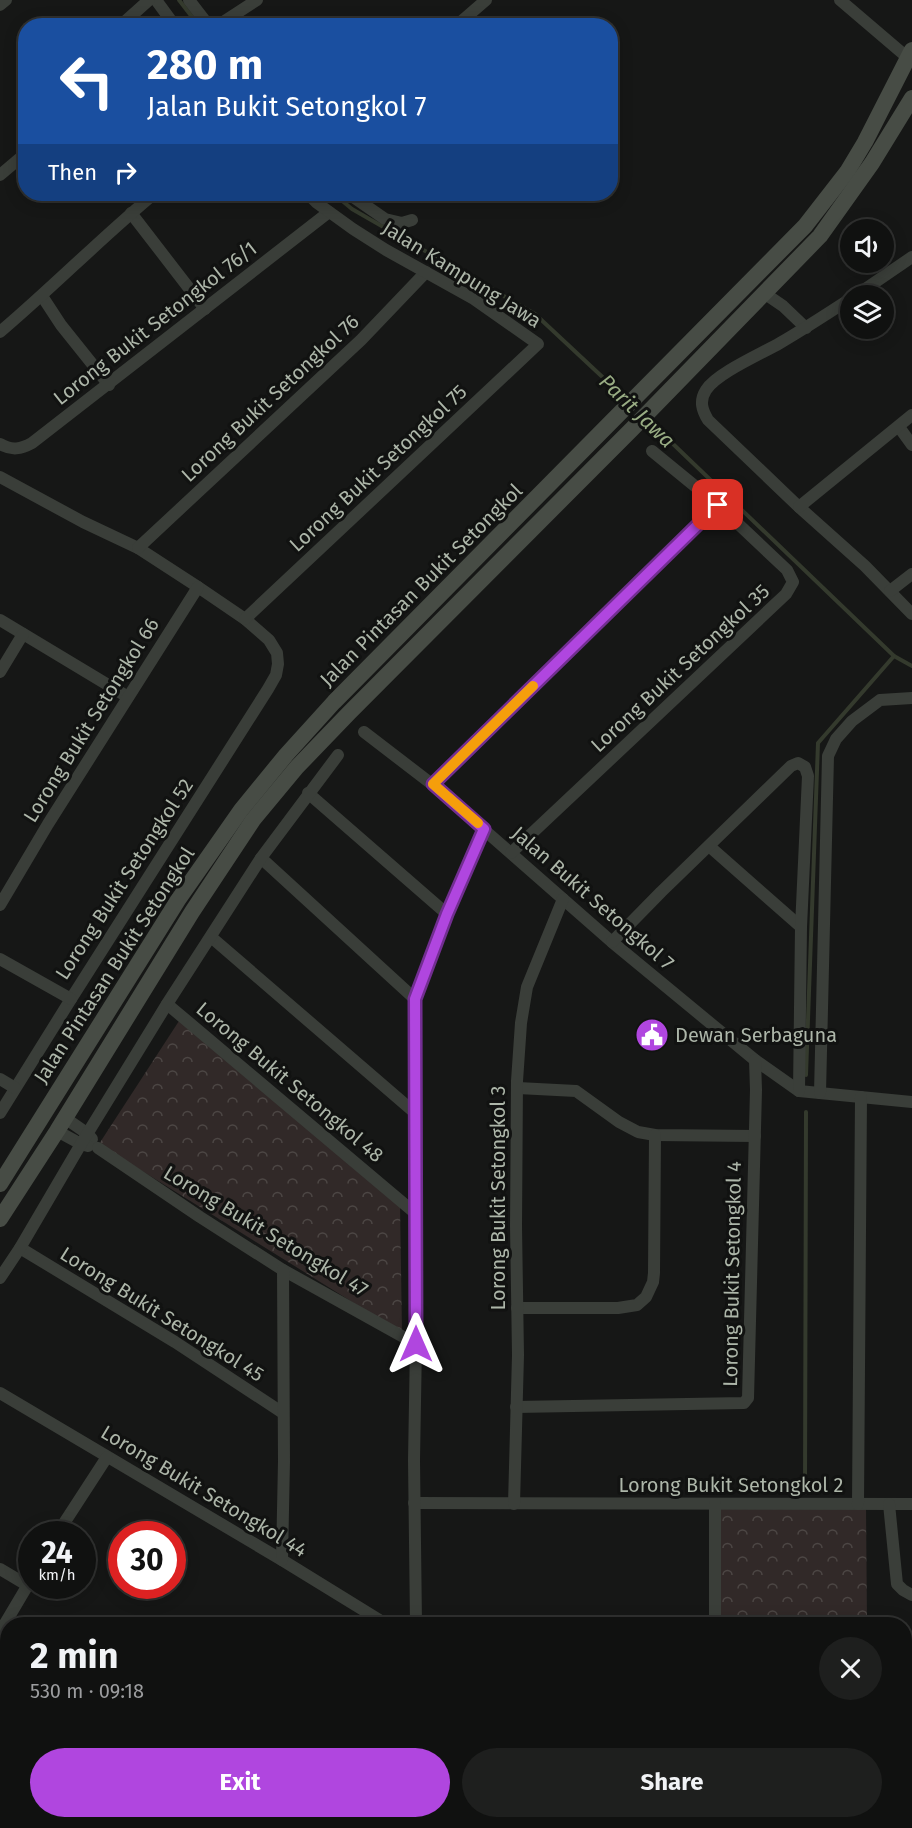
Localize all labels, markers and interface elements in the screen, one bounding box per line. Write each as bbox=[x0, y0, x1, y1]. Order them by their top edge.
text: 280 m bbox=[147, 40, 263, 90]
icon: left bbox=[48, 42, 126, 120]
text: Jalan Bukit Setongkol 7 bbox=[147, 91, 426, 123]
icon: right bbox=[109, 156, 142, 189]
text: Then bbox=[48, 159, 97, 186]
street label: Jalan Kampung Jawa bbox=[378, 215, 546, 333]
map controls bbox=[840, 219, 894, 339]
button: sound bbox=[840, 219, 894, 273]
street label: Lorong Bukit Setongkol 76/1 bbox=[49, 236, 261, 410]
button: layers bbox=[840, 285, 894, 339]
street label: Lorong Bukit Setongkol 76 bbox=[176, 309, 364, 487]
water label: Parit Jawa bbox=[594, 369, 680, 453]
street label: Lorong Bukit Setongkol 75 bbox=[284, 380, 472, 556]
street label: Jalan Pintasan Bukit Setongkol bbox=[315, 479, 527, 691]
pin bbox=[692, 479, 743, 530]
icon: arrive bbox=[701, 488, 734, 521]
street label: Lorong Bukit Setongkol 35 bbox=[586, 579, 774, 757]
street label: Lorong Bukit Setongkol 66 bbox=[18, 613, 164, 827]
street label: Lorong Bukit Setongkol 52 bbox=[50, 774, 198, 984]
street label: Jalan Bukit Setongkol 7 bbox=[507, 821, 679, 975]
street label: Jalan Pintasan Bukit Setongkol bbox=[29, 842, 199, 1088]
street label: Lorong Bukit Setongkol 48 bbox=[192, 997, 388, 1167]
public building icon: Dewan Serbaguna bbox=[634, 1017, 670, 1053]
place label: Dewan Serbaguna bbox=[675, 1023, 837, 1047]
street label: Lorong Bukit Setongkol 3 bbox=[486, 1086, 510, 1310]
street label: Lorong Bukit Setongkol 47 bbox=[160, 1160, 373, 1302]
street label: Lorong Bukit Setongkol 4 bbox=[718, 1161, 746, 1387]
street label: Lorong Bukit Setongkol 45 bbox=[56, 1241, 268, 1387]
position arrow bbox=[384, 1312, 448, 1376]
street label: Lorong Bukit Setongkol 44 bbox=[97, 1420, 312, 1562]
street label: Lorong Bukit Setongkol 2 bbox=[619, 1473, 843, 1497]
speed limit sign: 30 bbox=[108, 1521, 186, 1599]
text: 24 bbox=[41, 1535, 73, 1571]
text: km/h bbox=[38, 1566, 76, 1584]
text: 2 min bbox=[30, 1634, 119, 1678]
button: close bbox=[819, 1637, 882, 1700]
text: 530 m · 09:18 bbox=[30, 1679, 144, 1703]
button: Exit bbox=[30, 1748, 450, 1817]
button: Share bbox=[462, 1748, 882, 1817]

